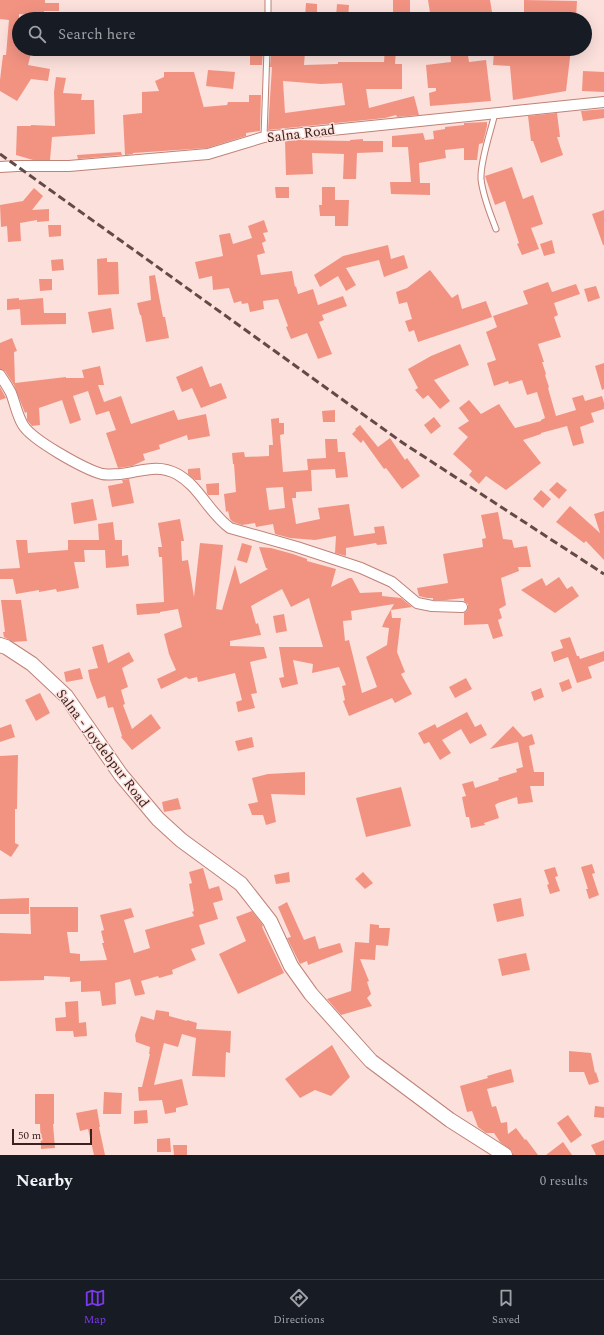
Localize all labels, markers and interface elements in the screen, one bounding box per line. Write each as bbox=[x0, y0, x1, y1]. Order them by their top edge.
search box bbox=[12, 12, 592, 56]
icon: search bbox=[26, 23, 48, 45]
text: Search here bbox=[58, 23, 136, 46]
street label: Salna Road bbox=[266, 119, 337, 148]
street label: Salna - Joydebpur Road bbox=[51, 684, 154, 812]
scale bar bbox=[12, 1127, 92, 1146]
text: 50 m bbox=[18, 1127, 41, 1144]
text: Nearby bbox=[16, 1168, 72, 1194]
text: 0 results bbox=[540, 1171, 588, 1191]
tab: Map bbox=[84, 1287, 106, 1328]
tab: Directions bbox=[273, 1287, 325, 1328]
tab: Saved bbox=[492, 1287, 520, 1328]

